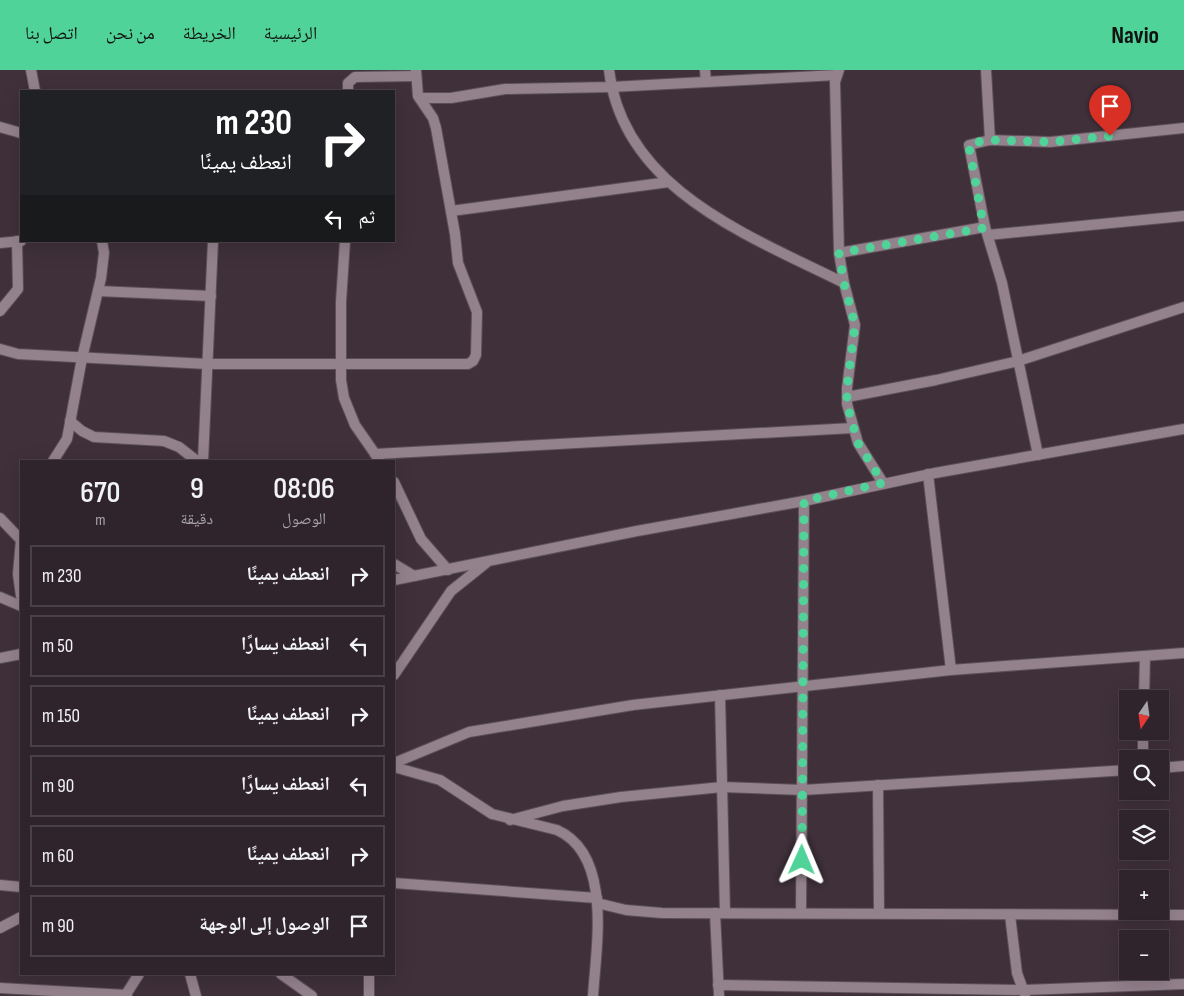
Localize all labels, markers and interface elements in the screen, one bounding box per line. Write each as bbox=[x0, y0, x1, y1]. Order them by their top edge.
text: Navio bbox=[1111, 21, 1159, 50]
text: اتصل بنا bbox=[25, 23, 78, 44]
text: من نحن bbox=[106, 23, 155, 44]
text: الخريطة bbox=[183, 23, 236, 44]
text: الرئيسية bbox=[264, 23, 317, 44]
pin bbox=[1089, 85, 1131, 136]
icon: arrive bbox=[1096, 92, 1124, 120]
text: 230 m bbox=[216, 102, 292, 145]
icon: right bbox=[310, 110, 375, 175]
text: انعطف يمينًا bbox=[200, 149, 292, 176]
icon: left bbox=[320, 205, 348, 233]
text: ثم bbox=[358, 206, 375, 229]
text: 9 bbox=[190, 471, 204, 507]
text: 08:06 bbox=[273, 471, 335, 507]
text: 670 bbox=[80, 475, 120, 511]
text: دقيقة bbox=[181, 510, 213, 529]
text: الوصول bbox=[282, 510, 326, 529]
text: m bbox=[95, 511, 105, 530]
icon: right bbox=[345, 562, 373, 590]
text: انعطف يمينًا bbox=[246, 563, 330, 586]
text: 230 m bbox=[42, 565, 82, 588]
icon: left bbox=[345, 632, 373, 660]
text: انعطف يسارًا bbox=[241, 633, 330, 656]
text: 50 m bbox=[42, 635, 73, 658]
north arrow bbox=[1119, 690, 1169, 740]
map controls bbox=[1119, 690, 1169, 980]
icon: right bbox=[345, 702, 373, 730]
text: انعطف يمينًا bbox=[246, 703, 330, 726]
text: 150 m bbox=[42, 705, 80, 728]
button: search bbox=[1119, 750, 1169, 800]
icon: left bbox=[345, 772, 373, 800]
text: انعطف يسارًا bbox=[241, 773, 330, 796]
text: 90 m bbox=[42, 775, 74, 798]
button: layers bbox=[1119, 810, 1169, 860]
position arrow bbox=[775, 833, 827, 885]
icon: right bbox=[345, 842, 373, 870]
text: انعطف يمينًا bbox=[246, 843, 330, 866]
text: 60 m bbox=[42, 845, 74, 868]
button: + bbox=[1119, 870, 1169, 920]
icon: arrive bbox=[345, 912, 373, 940]
text: الوصول إلى الوجهة bbox=[199, 913, 330, 936]
text: 90 m bbox=[42, 915, 74, 938]
button: − bbox=[1119, 930, 1169, 980]

